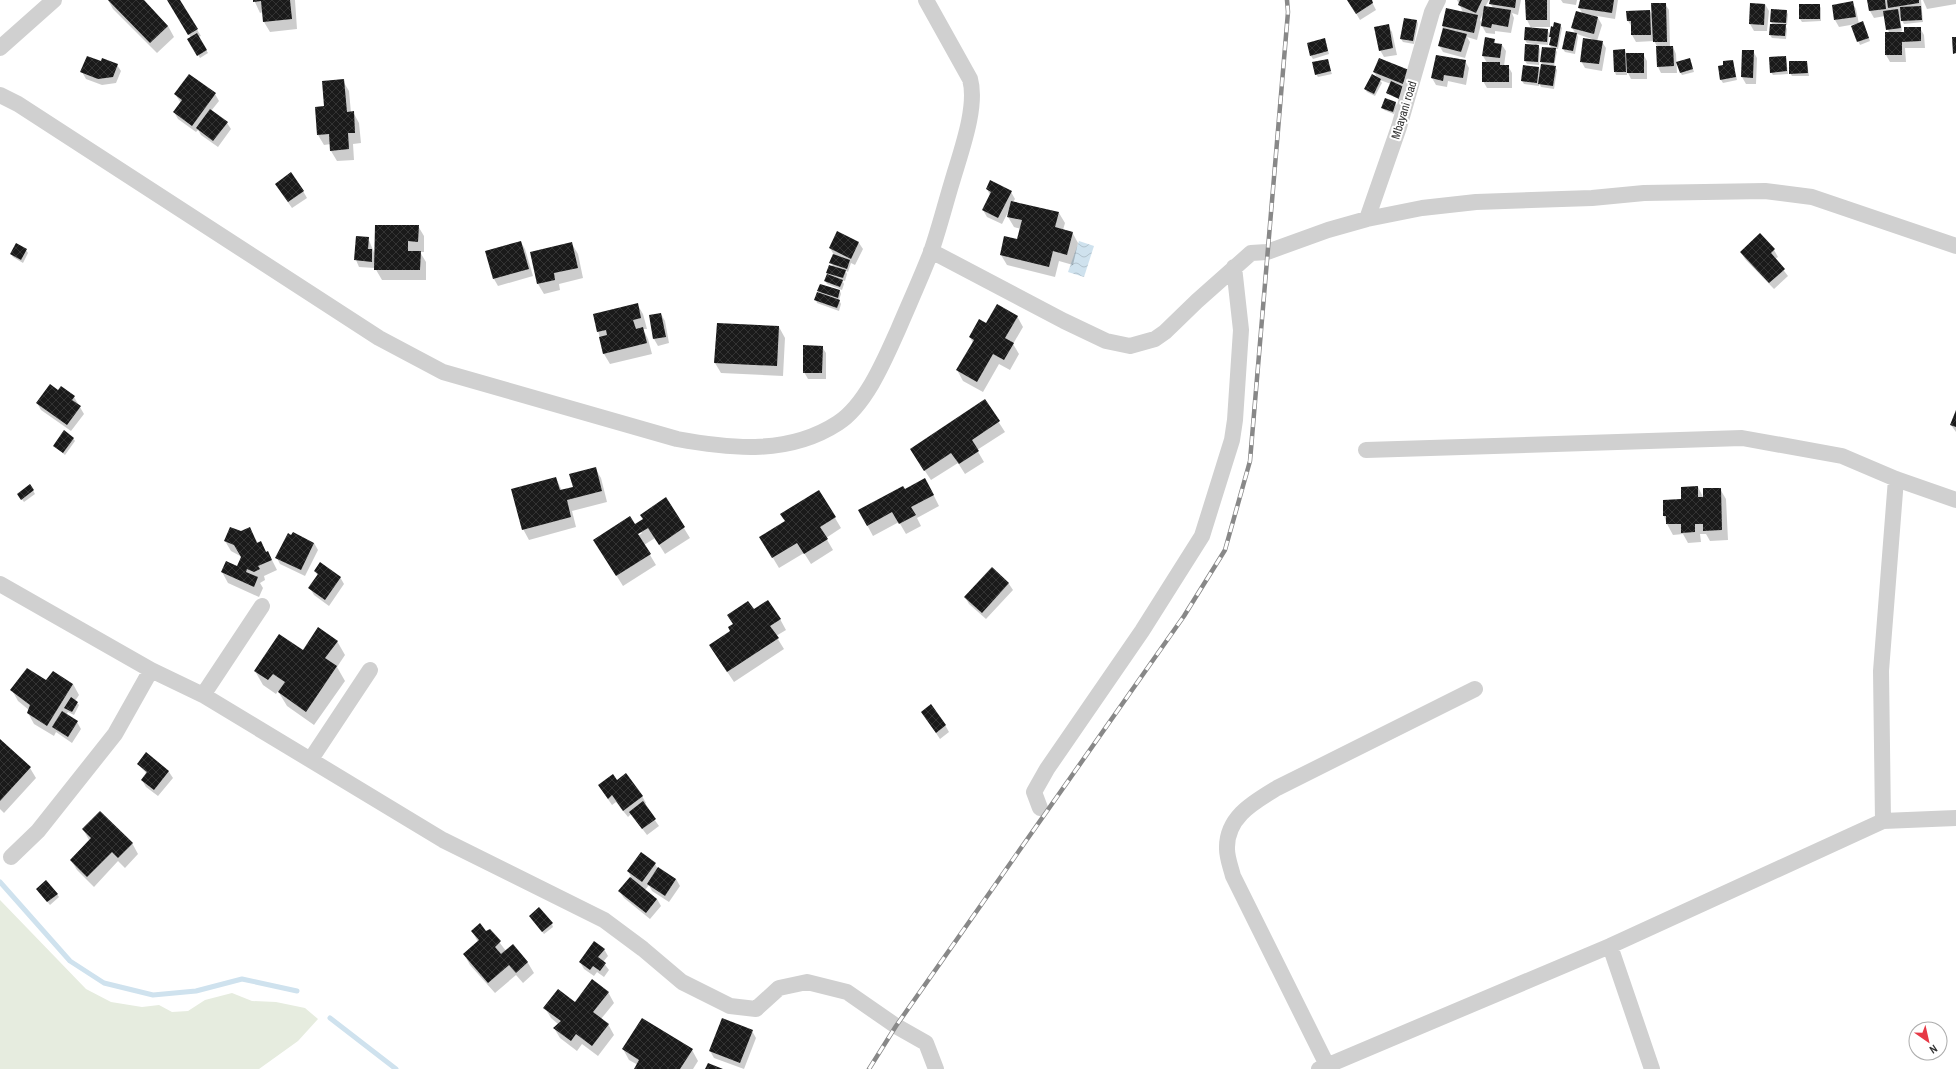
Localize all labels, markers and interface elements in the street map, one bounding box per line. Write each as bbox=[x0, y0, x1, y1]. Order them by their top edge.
street label: Mbayani road bbox=[1388, 79, 1420, 141]
north arrow bbox=[1908, 1021, 1948, 1061]
text: N bbox=[1927, 1042, 1940, 1057]

